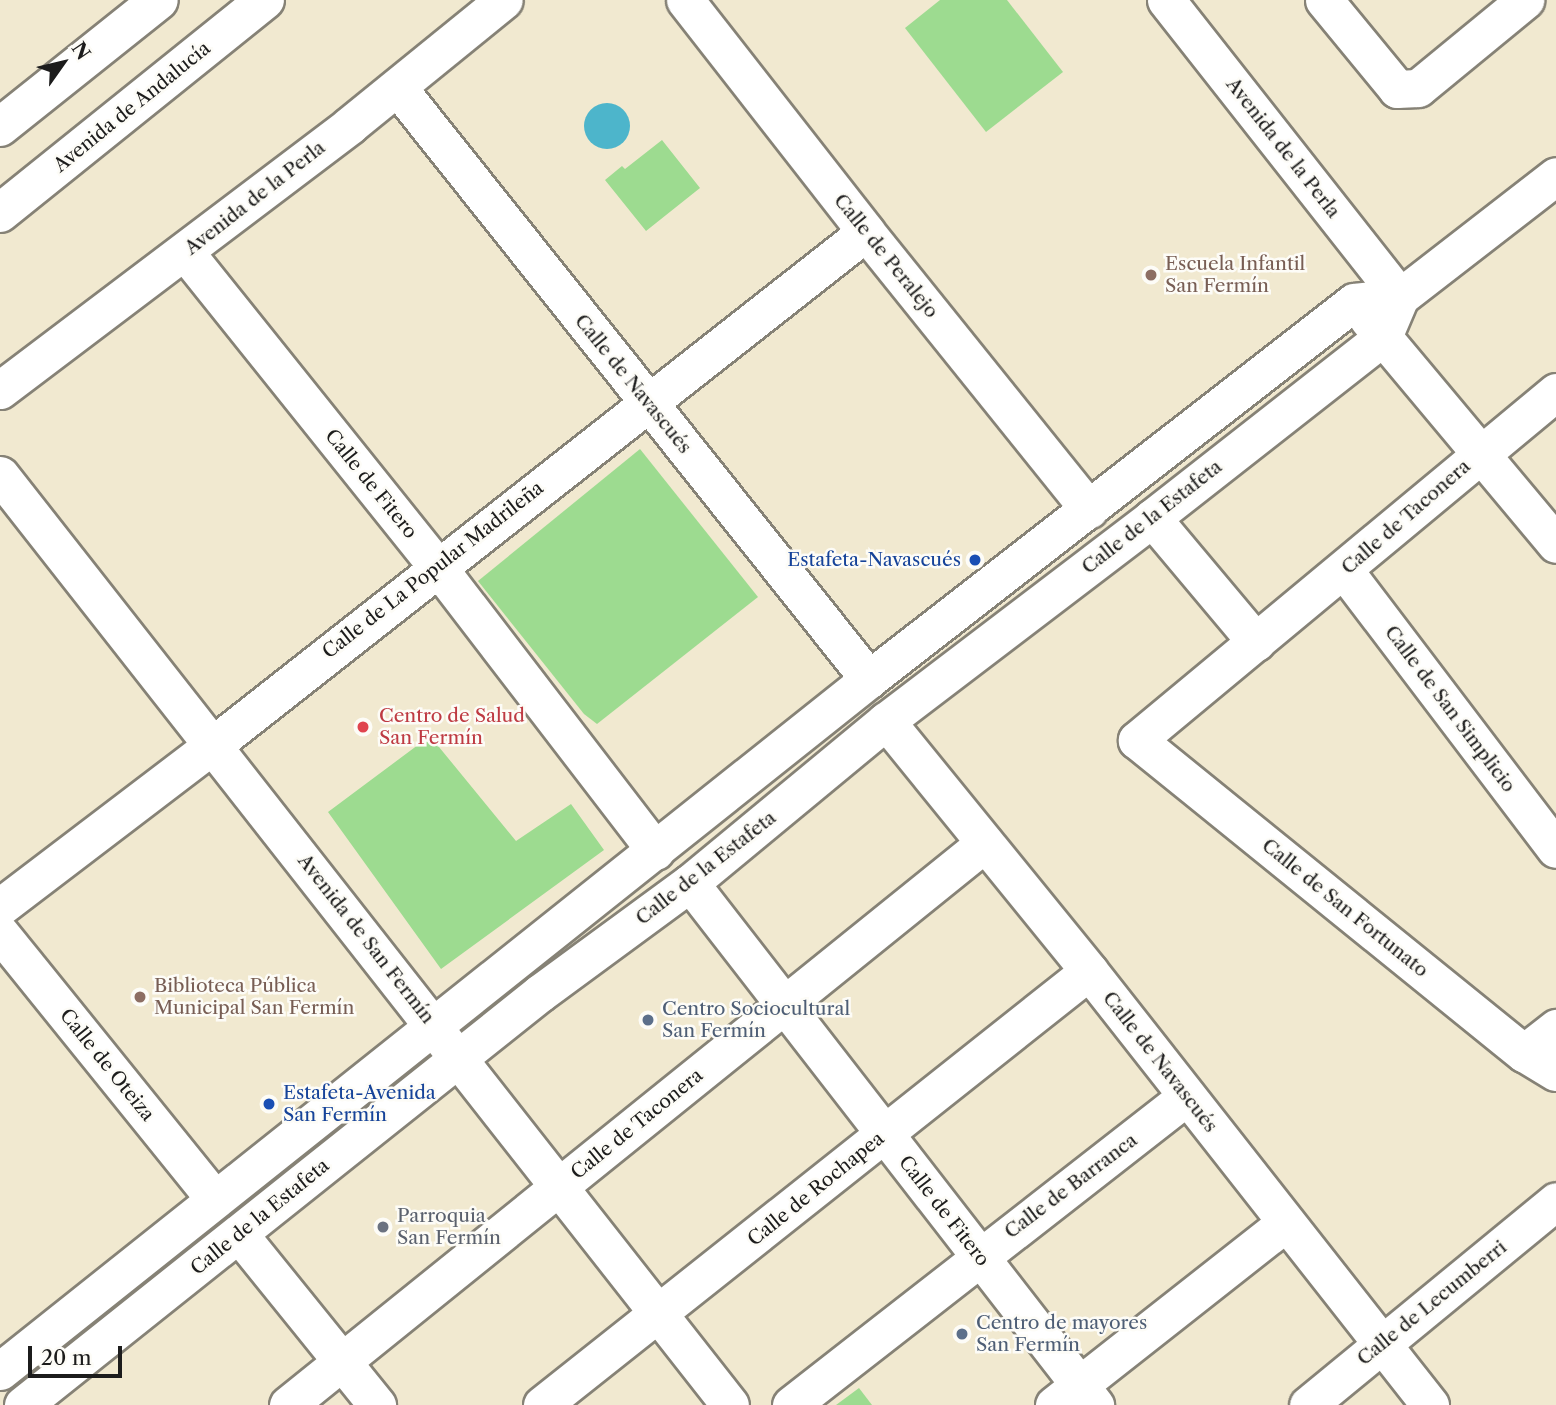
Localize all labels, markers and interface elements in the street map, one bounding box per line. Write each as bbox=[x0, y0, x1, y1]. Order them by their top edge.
north arrow bbox=[28, 28, 98, 98]
street label: Avenida de Andalucía bbox=[49, 37, 215, 177]
text: N bbox=[67, 38, 95, 64]
street label: Avenida de la Perla bbox=[1221, 73, 1345, 223]
street label: Avenida de la Perla bbox=[180, 136, 330, 260]
street label: Calle de Peralejo bbox=[829, 189, 943, 323]
place label: Escuela Infantil San Fermín bbox=[1165, 253, 1305, 297]
marker: Escuela Infantil San Fermín bbox=[1143, 267, 1159, 283]
street label: Calle de Navascués bbox=[570, 310, 696, 458]
street label: Calle de Fitero bbox=[320, 425, 422, 543]
street label: Calle de la Estafeta bbox=[1077, 455, 1227, 579]
street label: Calle de Taconera bbox=[1337, 455, 1475, 579]
street label: Calle de La Popular Madrileña bbox=[318, 476, 548, 664]
place label: Estafeta-Navascués bbox=[787, 549, 961, 571]
marker: Estafeta-Navascués bbox=[967, 552, 983, 568]
street label: Calle de San Simplicio bbox=[1380, 621, 1520, 797]
place label: Centro de Salud San Fermín bbox=[379, 705, 525, 749]
marker: Centro de Salud San Fermín bbox=[353, 717, 373, 737]
street label: Calle de la Estafeta bbox=[631, 806, 781, 930]
street label: Calle de San Fortunato bbox=[1257, 834, 1433, 982]
street label: Avenida de San Fermín bbox=[293, 850, 439, 1028]
place label: Biblioteca Pública Municipal San Fermín bbox=[154, 975, 354, 1019]
street label: Calle de Navascués bbox=[1098, 987, 1222, 1137]
marker: Biblioteca Pública Municipal San Fermín bbox=[132, 989, 148, 1005]
place label: Centro Sociocultural San Fermín bbox=[662, 998, 850, 1042]
street label: Calle de Oteiza bbox=[55, 1004, 159, 1126]
marker: Centro Sociocultural San Fermín bbox=[640, 1012, 656, 1028]
street label: Calle de Taconera bbox=[566, 1064, 708, 1184]
place label: Estafeta-Avenida San Fermín bbox=[283, 1082, 436, 1126]
marker: Estafeta-Avenida San Fermín bbox=[261, 1096, 277, 1112]
street label: Calle de Rochapea bbox=[743, 1127, 889, 1251]
street label: Calle de Barranca bbox=[1000, 1129, 1142, 1243]
street label: Calle de Fitero bbox=[894, 1151, 994, 1271]
street label: Calle de la Estafeta bbox=[186, 1154, 334, 1280]
place label: Parroquia San Fermín bbox=[397, 1205, 501, 1249]
marker: Parroquia San Fermín bbox=[375, 1219, 391, 1235]
street label: Calle de Lecumberri bbox=[1353, 1236, 1511, 1370]
place label: Centro de mayores San Fermín bbox=[976, 1312, 1147, 1356]
marker: Centro de mayores San Fermín bbox=[954, 1326, 970, 1342]
scale bar bbox=[32, 1332, 126, 1376]
text: 20 m bbox=[41, 1345, 92, 1370]

